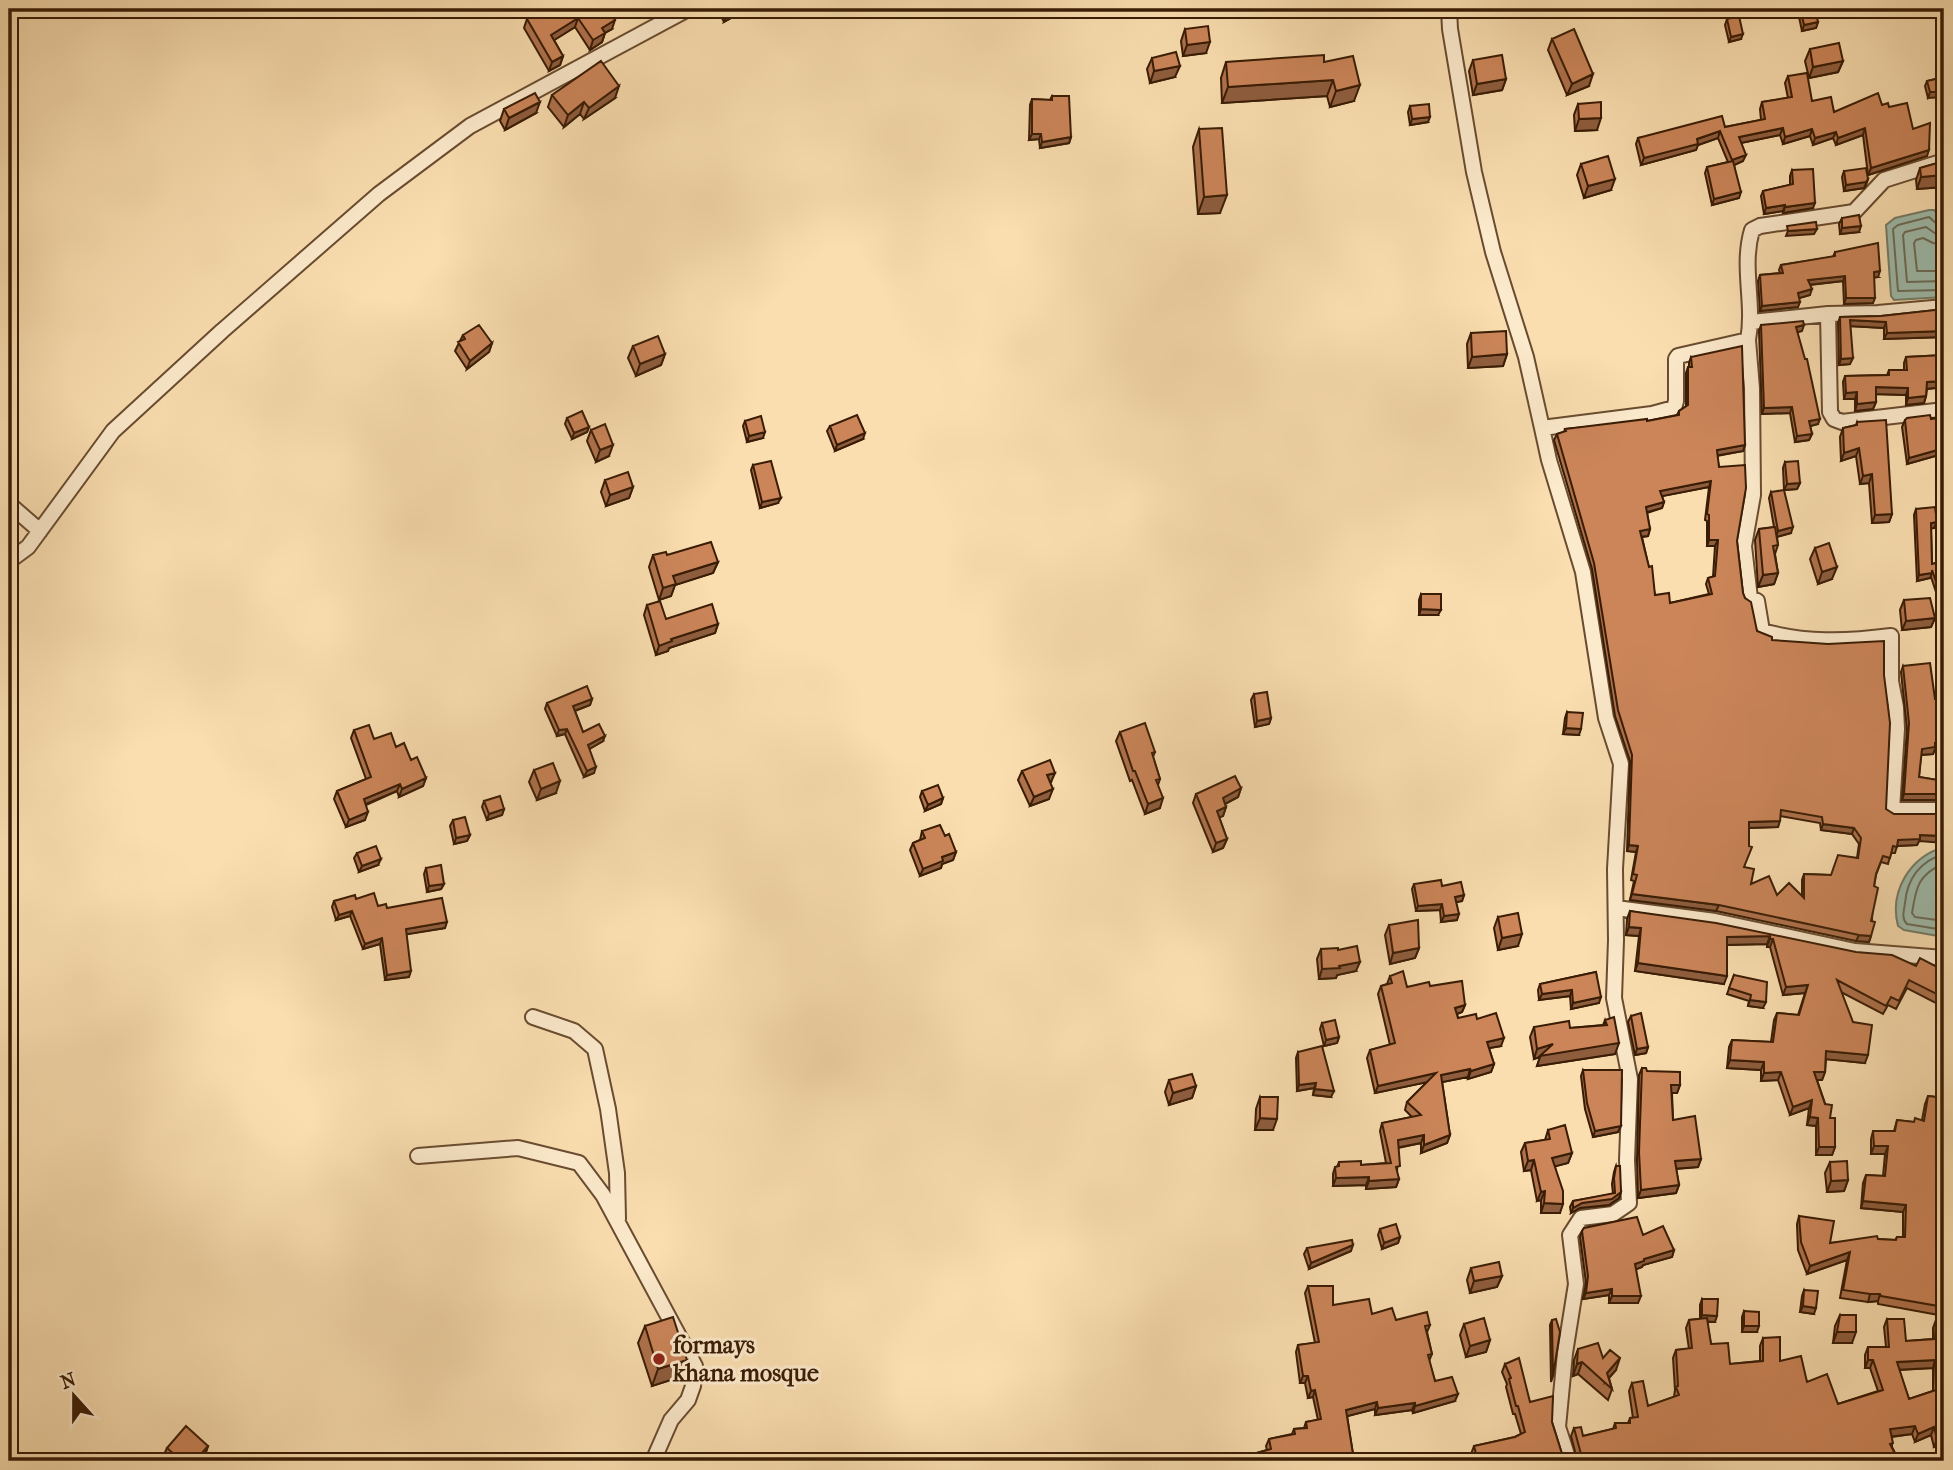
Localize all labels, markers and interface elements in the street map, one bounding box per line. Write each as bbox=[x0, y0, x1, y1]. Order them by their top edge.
place label: formays khana mosque bbox=[672, 1331, 819, 1387]
marker: formays khana mosque bbox=[651, 1351, 667, 1367]
north arrow bbox=[38, 1362, 108, 1432]
text: N bbox=[58, 1368, 79, 1394]

